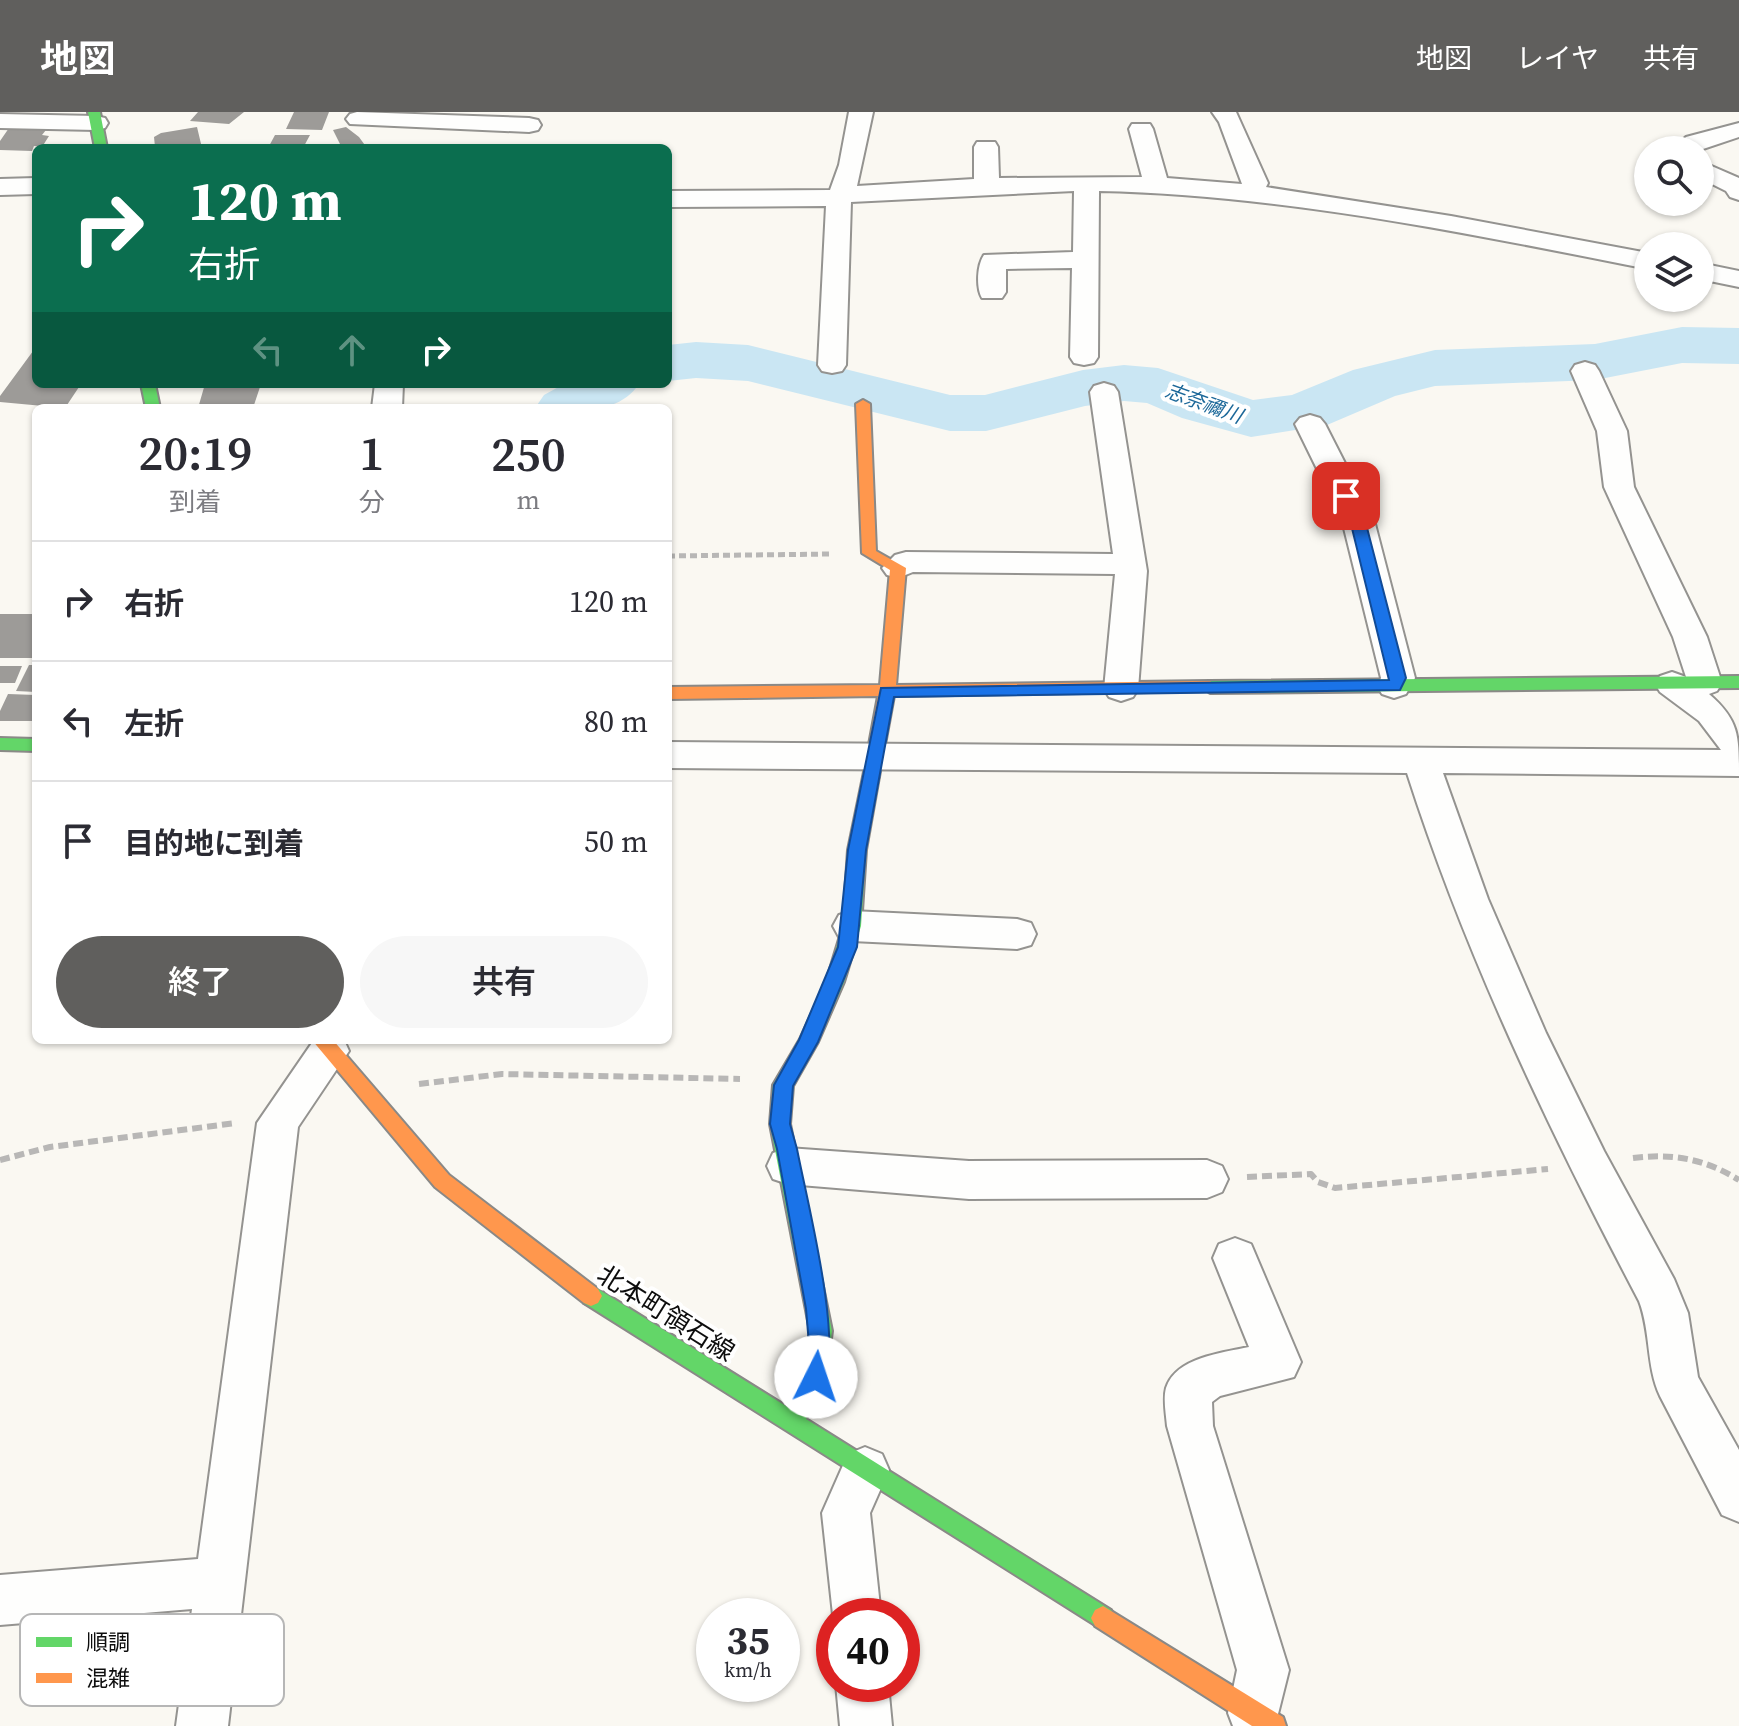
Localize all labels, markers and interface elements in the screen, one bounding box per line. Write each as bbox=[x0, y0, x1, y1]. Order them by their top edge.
text: 地図 bbox=[40, 33, 116, 85]
text: 地図 bbox=[1416, 39, 1472, 77]
text: レイヤ bbox=[1516, 39, 1599, 77]
text: 共有 bbox=[1643, 39, 1699, 77]
map controls bbox=[1634, 136, 1714, 312]
button: search bbox=[1634, 136, 1714, 216]
text: 120 m bbox=[188, 162, 342, 239]
icon: right bbox=[56, 176, 160, 280]
button: layers bbox=[1634, 232, 1714, 312]
text: 右折 bbox=[188, 240, 260, 289]
icon: left bbox=[246, 328, 290, 372]
icon: ahead bbox=[330, 328, 374, 372]
icon: right bbox=[414, 328, 458, 372]
water label: 志奈禰川 bbox=[1162, 376, 1248, 431]
text: 20:19 bbox=[138, 420, 252, 486]
text: 1 bbox=[359, 420, 384, 486]
text: 250 bbox=[491, 421, 566, 487]
pin bbox=[1312, 462, 1380, 530]
icon: arrive bbox=[1324, 474, 1368, 518]
text: m bbox=[517, 482, 540, 518]
text: 到着 bbox=[169, 484, 221, 520]
text: 分 bbox=[359, 484, 385, 520]
icon: right bbox=[56, 579, 100, 623]
text: 120 m bbox=[569, 581, 648, 622]
text: 右折 bbox=[124, 583, 184, 624]
icon: left bbox=[56, 699, 100, 743]
text: 80 m bbox=[584, 701, 648, 742]
text: 左折 bbox=[124, 703, 184, 744]
icon: arrive bbox=[56, 819, 100, 863]
text: 50 m bbox=[584, 821, 648, 862]
text: 目的地に到着 bbox=[124, 823, 304, 864]
button: 終了 bbox=[56, 936, 344, 1028]
button: 共有 bbox=[360, 936, 648, 1028]
street label: 北本町領石線 bbox=[590, 1256, 742, 1370]
position arrow bbox=[774, 1335, 858, 1419]
speed limit sign: 40 bbox=[816, 1598, 920, 1702]
text: 35 bbox=[726, 1613, 770, 1667]
legend bbox=[20, 1614, 284, 1706]
text: 順調 bbox=[86, 1627, 130, 1657]
text: km/h bbox=[724, 1656, 772, 1684]
text: 混雑 bbox=[86, 1663, 130, 1693]

